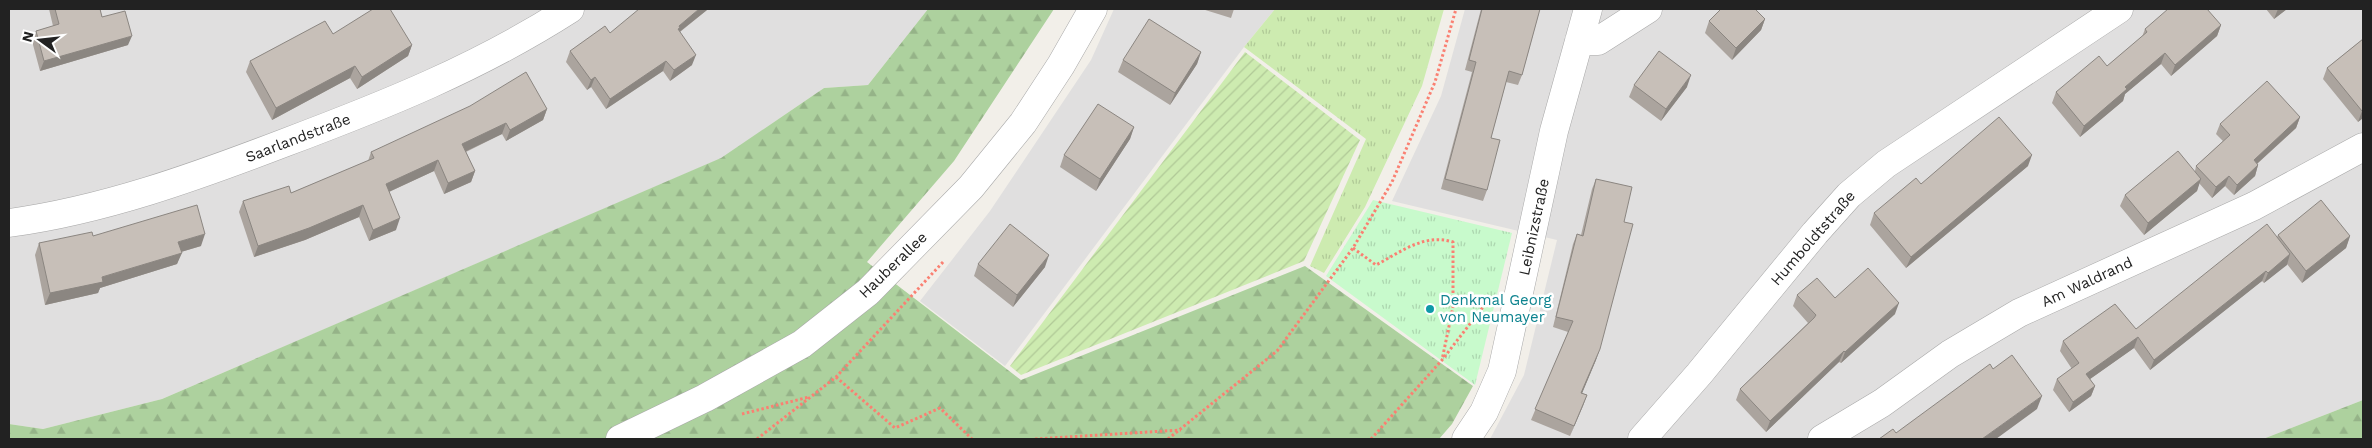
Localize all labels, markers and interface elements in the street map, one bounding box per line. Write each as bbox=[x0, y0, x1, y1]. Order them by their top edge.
north arrow bbox=[15, 15, 65, 65]
text: N bbox=[18, 30, 37, 44]
street label: Saarlandstraße bbox=[243, 110, 353, 166]
street label: Leibnizstraße bbox=[1515, 177, 1553, 277]
street label: Humboldtstraße bbox=[1767, 187, 1859, 289]
street label: Hauberallee bbox=[855, 228, 931, 302]
street label: Am Waldrand bbox=[2039, 253, 2135, 311]
place label: Denkmal Georg von Neumayer bbox=[1440, 291, 1551, 326]
marker: Denkmal Georg von Neumayer bbox=[1424, 303, 1436, 315]

